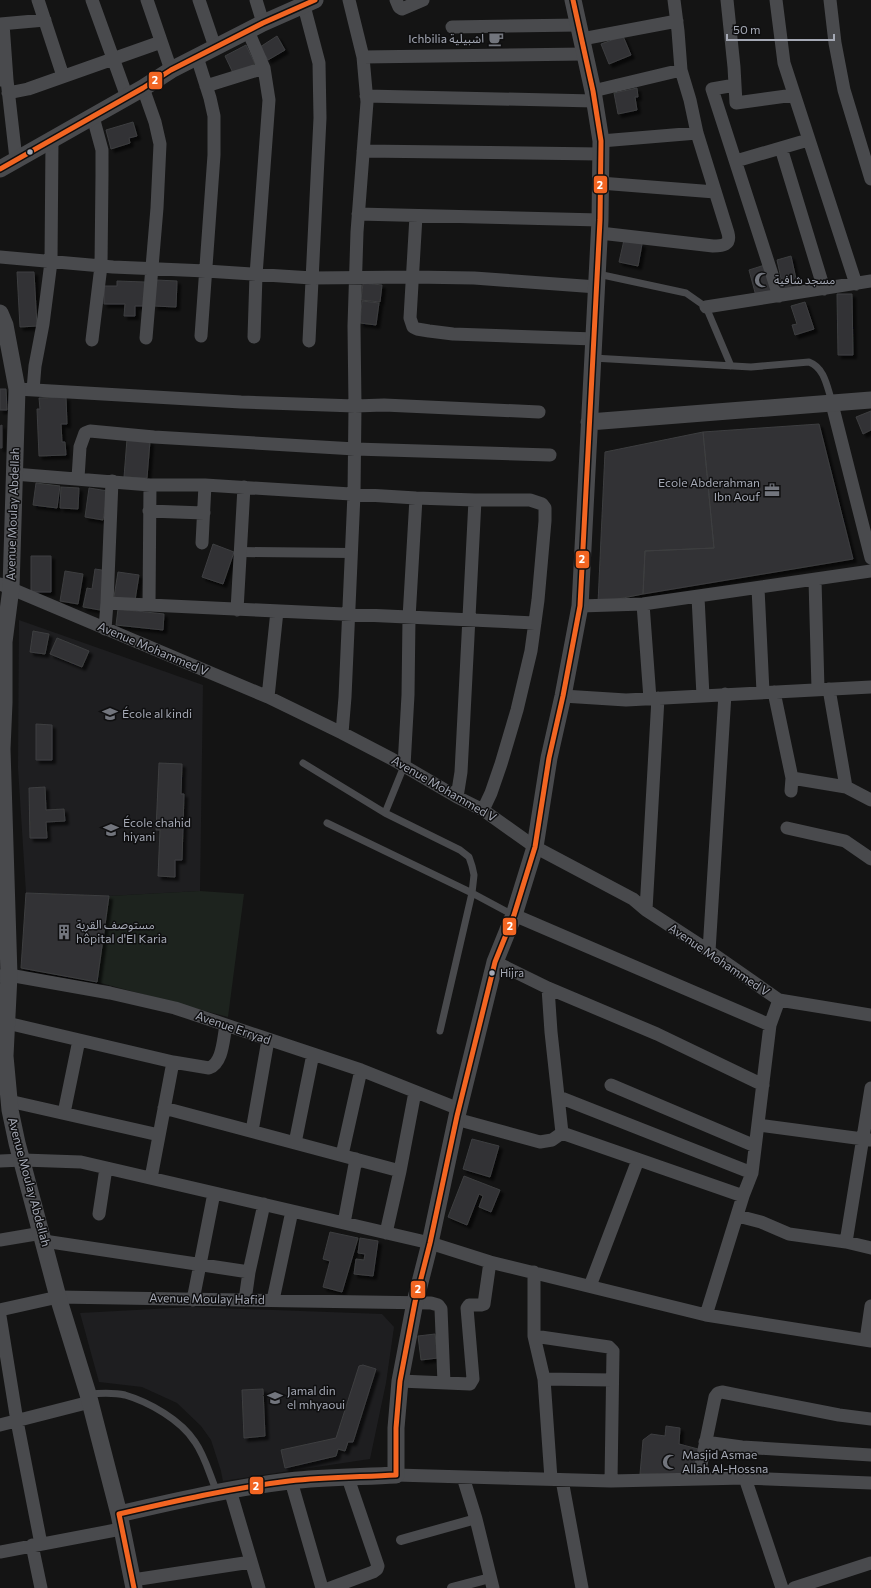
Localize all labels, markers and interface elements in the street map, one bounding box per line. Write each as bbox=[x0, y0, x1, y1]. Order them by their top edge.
scale bar bbox=[727, 16, 834, 42]
text: 50 m bbox=[733, 22, 761, 36]
cafe icon: Ichbilia اشبيلية bbox=[487, 30, 505, 48]
place label: Ichbilia اشبيلية bbox=[408, 31, 484, 46]
line badge: 2 bbox=[148, 71, 163, 90]
text: 2 bbox=[152, 73, 158, 86]
unlabelled marker bbox=[25, 147, 35, 157]
line badge: 2 bbox=[593, 175, 608, 194]
text: 2 bbox=[597, 178, 603, 191]
mosque icon: مسجد شافية bbox=[753, 271, 771, 289]
place label: مسجد شافية bbox=[774, 272, 835, 287]
street label: Avenue Moulay Abdellah bbox=[3, 447, 21, 581]
place label: Ecole Abderahman Ibn Aouf bbox=[658, 475, 760, 503]
office icon: Ecole Abderahman Ibn Aouf bbox=[763, 481, 781, 499]
line badge: 2 bbox=[575, 550, 590, 569]
text: 2 bbox=[579, 552, 585, 565]
street label: Avenue Mohammed V bbox=[96, 618, 211, 678]
school or university icon: École al kindi bbox=[101, 705, 119, 723]
place label: École al kindi bbox=[122, 706, 192, 720]
street label: Avenue Mohammed V bbox=[390, 752, 499, 824]
place label: École chahid hiyani bbox=[123, 815, 191, 843]
school or university icon: École chahid hiyani bbox=[102, 821, 120, 839]
place label: مستوصف القرية hôpital d'El Karia bbox=[76, 917, 167, 945]
line badge: 2 bbox=[502, 917, 517, 936]
text: 2 bbox=[507, 919, 513, 932]
street label: Avenue Mohammed V bbox=[666, 920, 773, 998]
building icon: مستوصف القرية hôpital d'El Karia bbox=[55, 923, 73, 941]
place label: Hijra bbox=[500, 966, 524, 979]
marker: Hijra bbox=[487, 968, 497, 978]
street label: Avenue Erryad bbox=[194, 1008, 273, 1046]
street label: Avenue Moulay Abdellah bbox=[6, 1116, 54, 1248]
line badge: 2 bbox=[410, 1280, 426, 1299]
text: 2 bbox=[415, 1282, 421, 1295]
street label: Avenue Moulay Hafid bbox=[149, 1290, 265, 1306]
place label: Jamal din el mhyaoui bbox=[287, 1383, 345, 1411]
school or university icon: Jamal din el mhyaoui bbox=[266, 1389, 284, 1407]
place label: Masjid Asmae Allah Al-Hossna bbox=[682, 1447, 768, 1475]
mosque icon: Masjid Asmae Allah Al-Hossna bbox=[661, 1453, 679, 1471]
line badge: 2 bbox=[249, 1476, 264, 1495]
text: 2 bbox=[253, 1479, 259, 1492]

